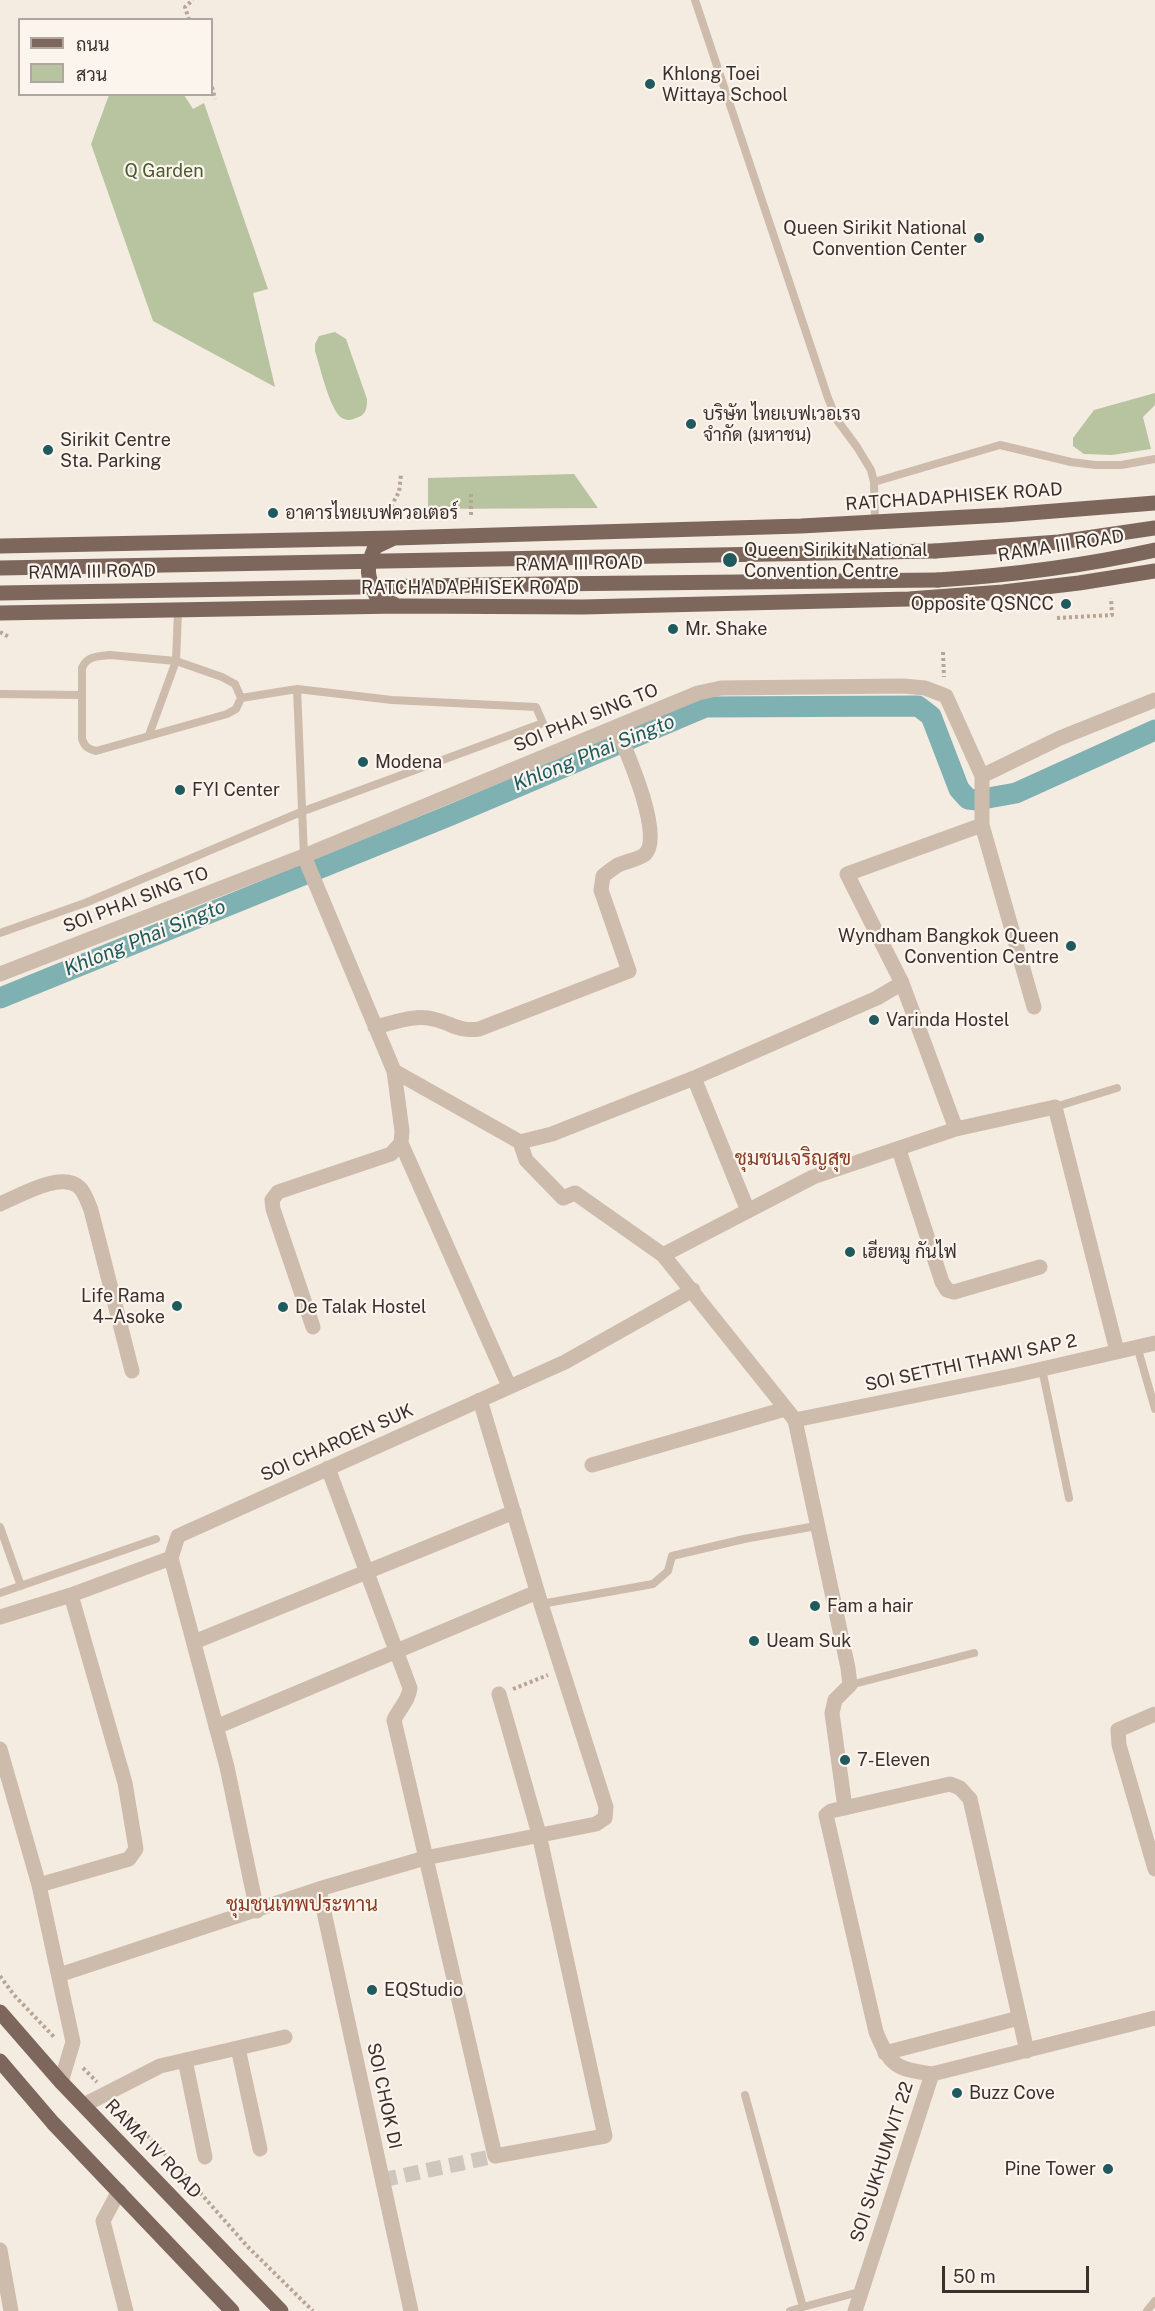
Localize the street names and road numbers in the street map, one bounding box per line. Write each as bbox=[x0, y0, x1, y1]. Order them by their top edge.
street label: RATCHADAPHISEK ROAD bbox=[845, 479, 1063, 515]
street label: RAMA III ROAD bbox=[996, 525, 1126, 567]
street label: RAMA III ROAD bbox=[515, 552, 643, 576]
street label: RAMA III ROAD bbox=[28, 560, 156, 584]
street label: RATCHADAPHISEK ROAD bbox=[361, 577, 579, 599]
street label: SOI PHAI SING TO bbox=[511, 679, 661, 757]
street label: SOI PHAI SING TO bbox=[60, 862, 212, 938]
street label: SOI SETTHI THAWI SAP 2 bbox=[863, 1330, 1079, 1396]
street label: SOI CHAROEN SUK bbox=[257, 1400, 417, 1486]
street label: SOI CHOK DI bbox=[362, 2041, 406, 2151]
street label: SOI SUKHUMVIT 22 bbox=[846, 2079, 918, 2245]
street label: RAMA IV ROAD bbox=[100, 2095, 206, 2203]

